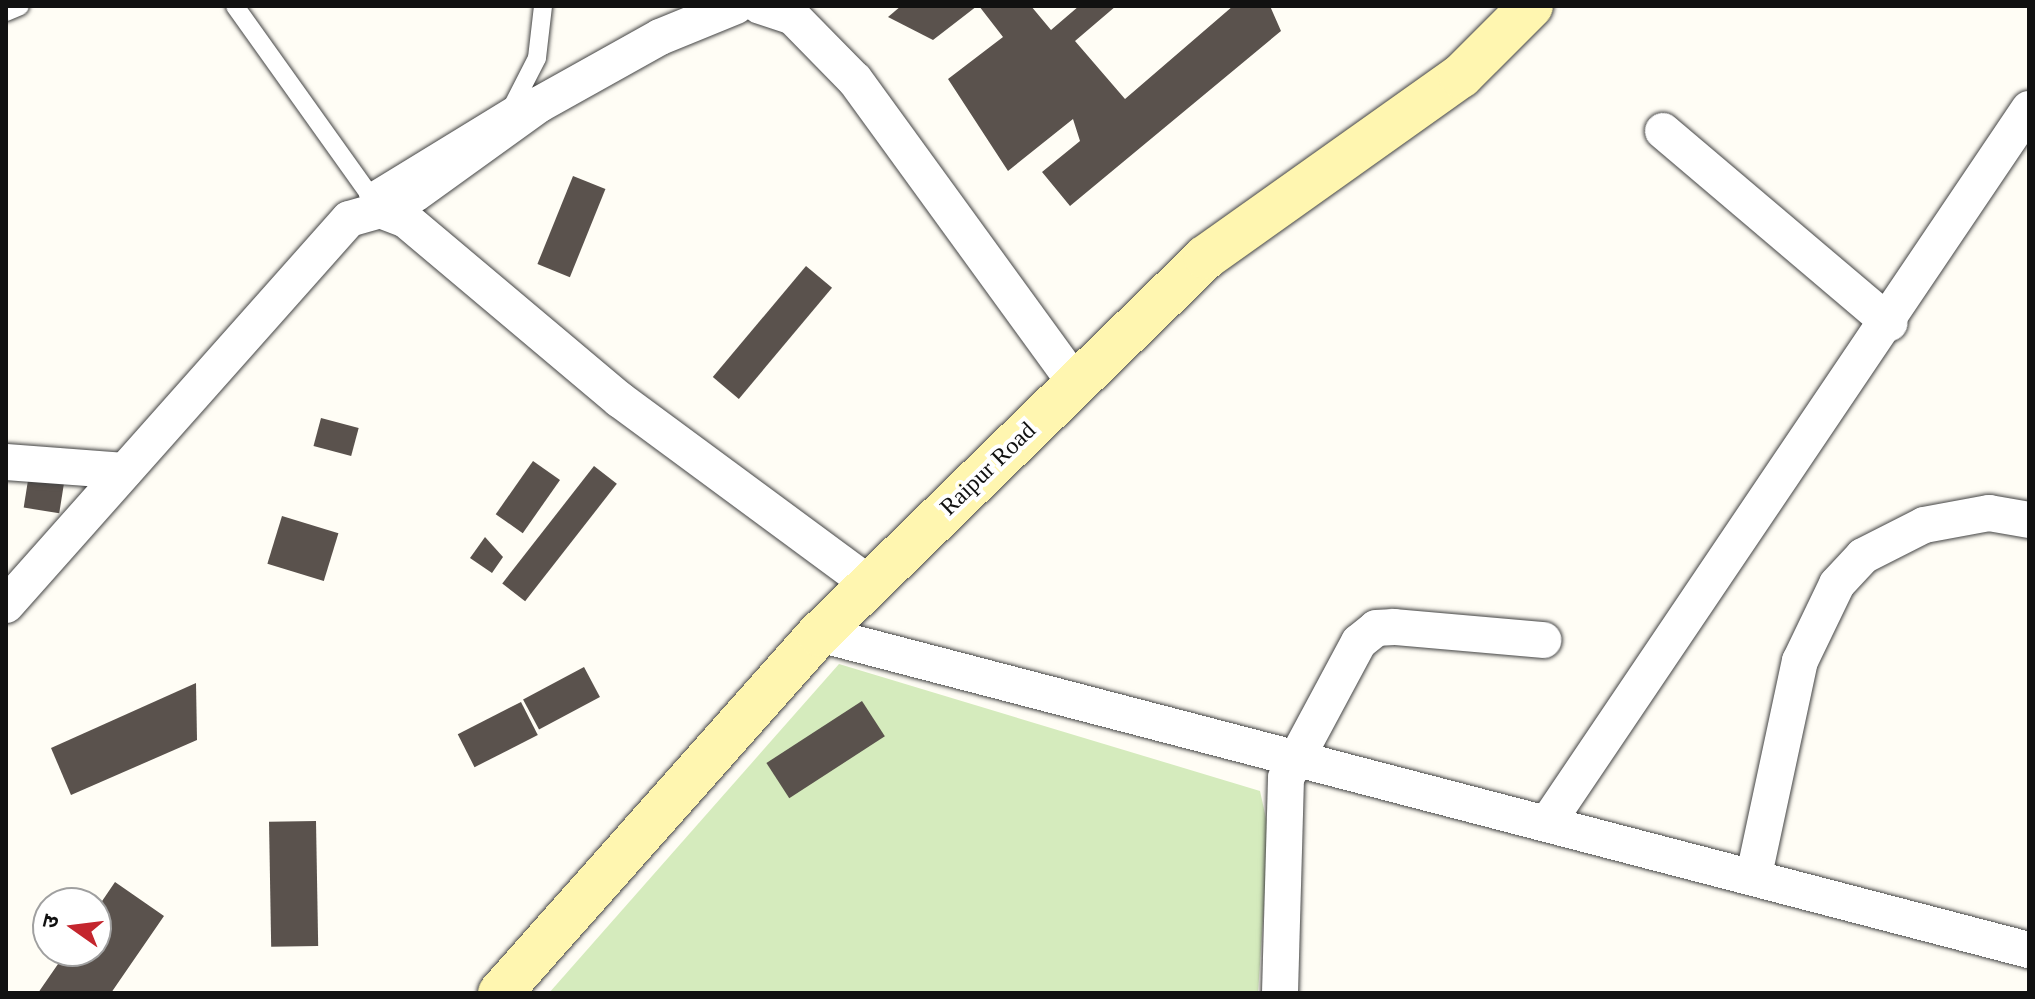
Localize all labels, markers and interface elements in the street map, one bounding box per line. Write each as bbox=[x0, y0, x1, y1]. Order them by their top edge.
street label: Raipur Road bbox=[934, 416, 1042, 522]
north arrow bbox=[32, 887, 112, 967]
text: उ bbox=[36, 912, 64, 931]

